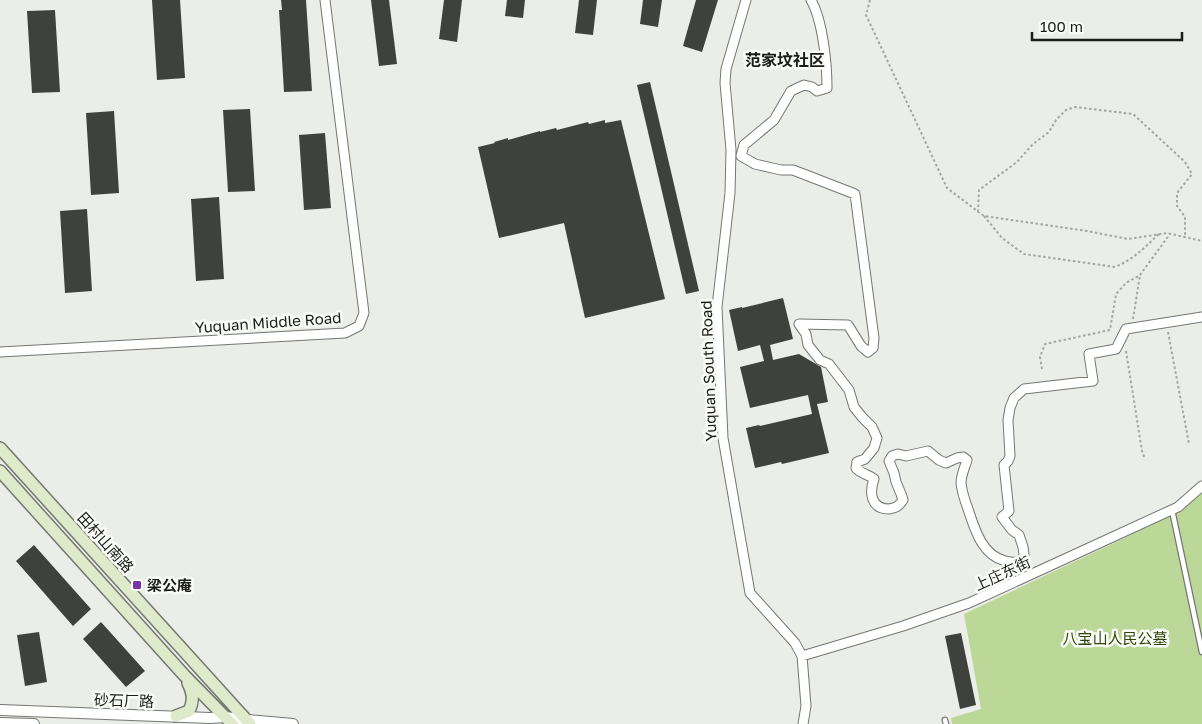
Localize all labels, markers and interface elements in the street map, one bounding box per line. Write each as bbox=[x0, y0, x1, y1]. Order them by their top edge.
scale bar bbox=[1032, 10, 1182, 42]
text: 100 m bbox=[1040, 17, 1083, 35]
district label: 范家坟社区 bbox=[745, 50, 825, 70]
street label: Yuquan South Road bbox=[697, 300, 719, 442]
street label: Yuquan Middle Road bbox=[194, 308, 342, 336]
street label: 田村山南路 bbox=[74, 508, 138, 576]
street label: 上庄东街 bbox=[971, 552, 1033, 594]
place label: 梁公庵 bbox=[147, 576, 192, 594]
marker: 梁公庵 bbox=[131, 579, 143, 591]
park label: 八宝山人民公墓 bbox=[1062, 629, 1168, 647]
street label: 砂石厂路 bbox=[94, 690, 154, 710]

